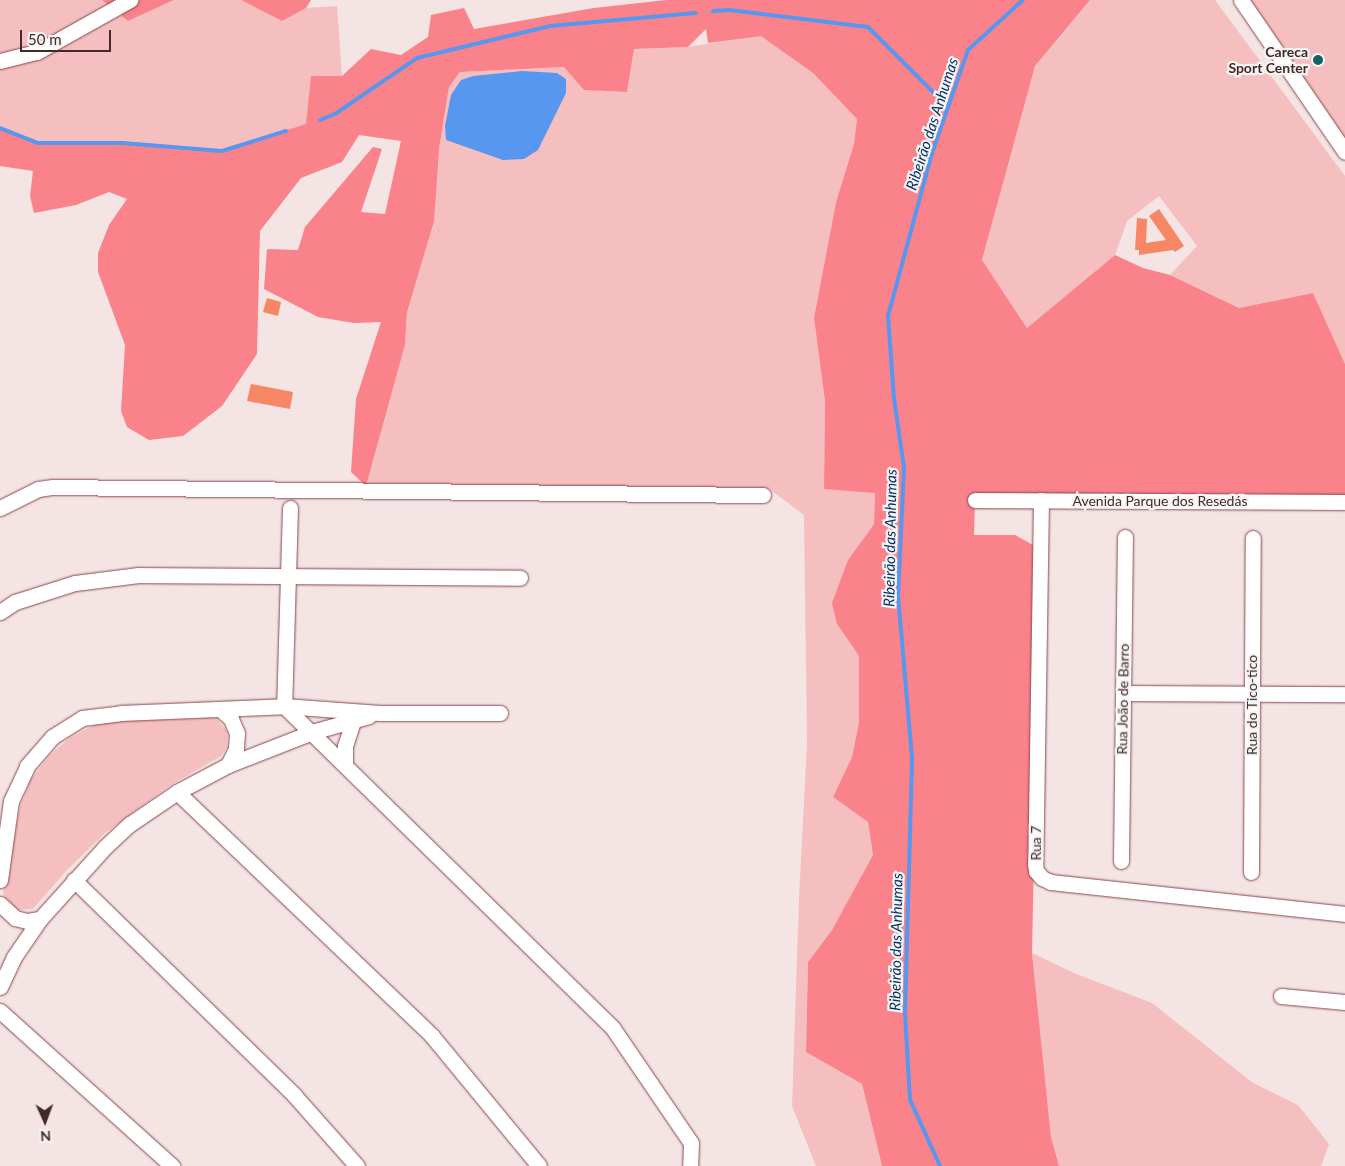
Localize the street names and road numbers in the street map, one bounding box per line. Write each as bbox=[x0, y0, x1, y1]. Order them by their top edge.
street label: Avenida Parque dos Resedás bbox=[1073, 493, 1247, 509]
street label: Rua João de Barro bbox=[1114, 643, 1132, 755]
street label: Rua do Tico-tico bbox=[1244, 655, 1260, 755]
street label: Rua 7 bbox=[1028, 826, 1044, 860]

